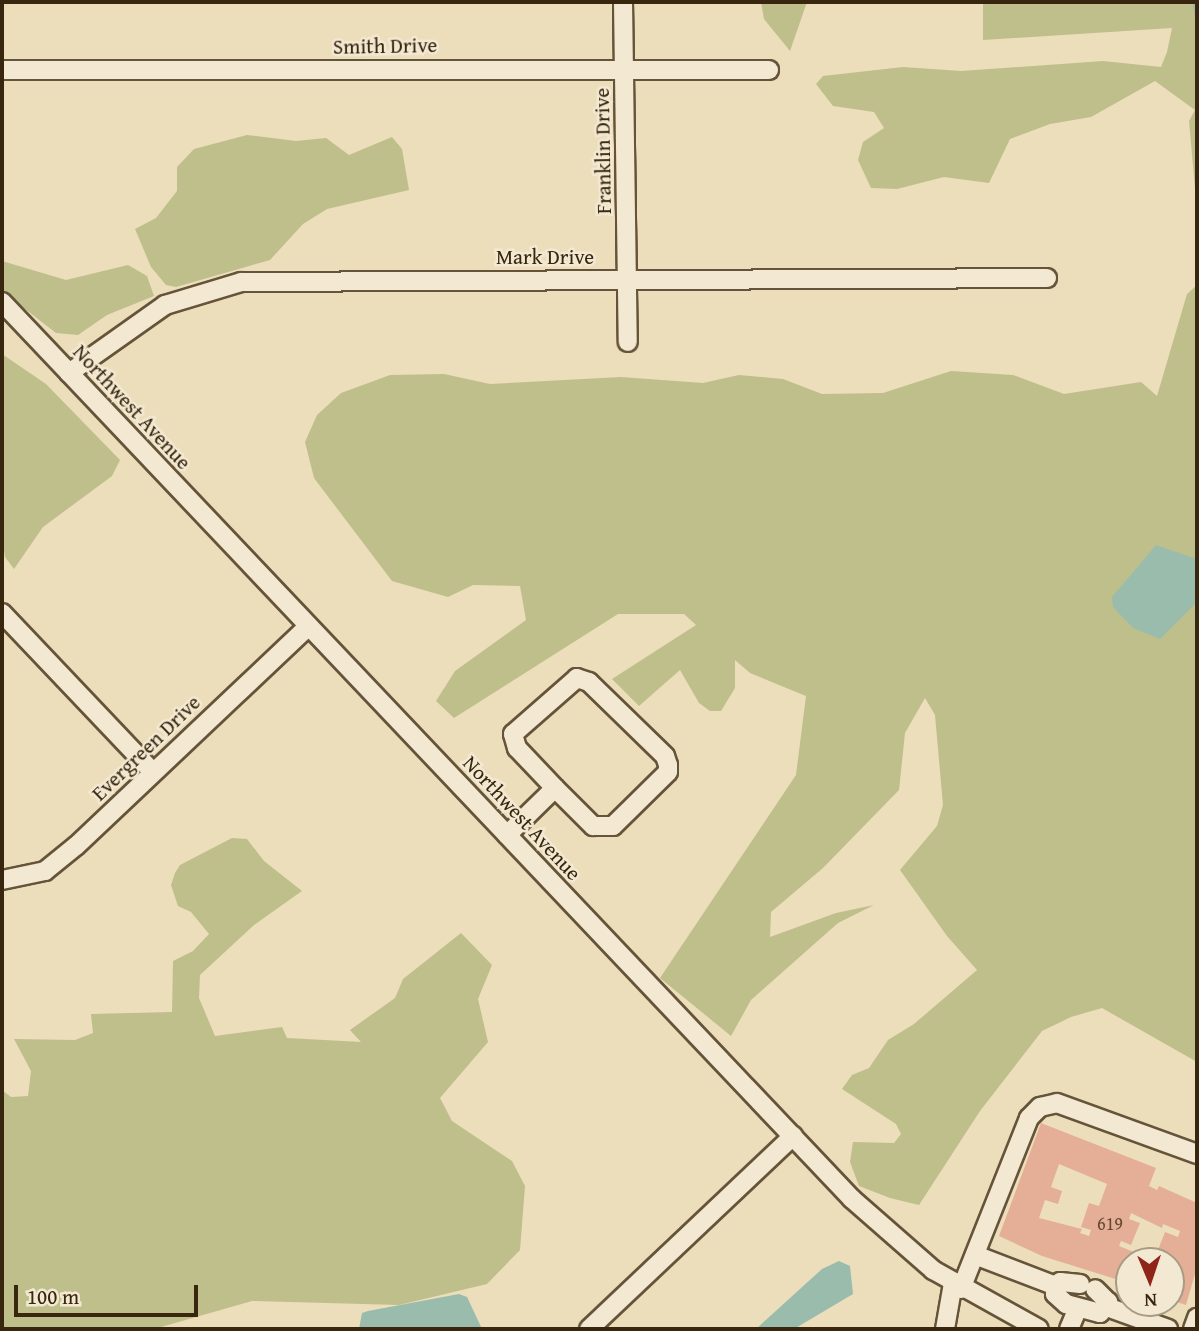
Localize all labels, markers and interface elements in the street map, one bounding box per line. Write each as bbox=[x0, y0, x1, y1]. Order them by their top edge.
street label: Smith Drive bbox=[333, 32, 437, 60]
street label: Franklin Drive bbox=[589, 88, 617, 214]
street label: Mark Drive bbox=[496, 244, 594, 270]
street label: Northwest Avenue bbox=[68, 339, 196, 475]
street label: Evergreen Drive bbox=[86, 690, 206, 806]
street label: Northwest Avenue bbox=[458, 750, 586, 886]
house number: 619 bbox=[1097, 1213, 1123, 1235]
north arrow bbox=[1115, 1247, 1185, 1317]
scale bar bbox=[18, 1272, 201, 1316]
text: 100 m bbox=[27, 1281, 79, 1312]
text: N bbox=[1144, 1287, 1158, 1315]

